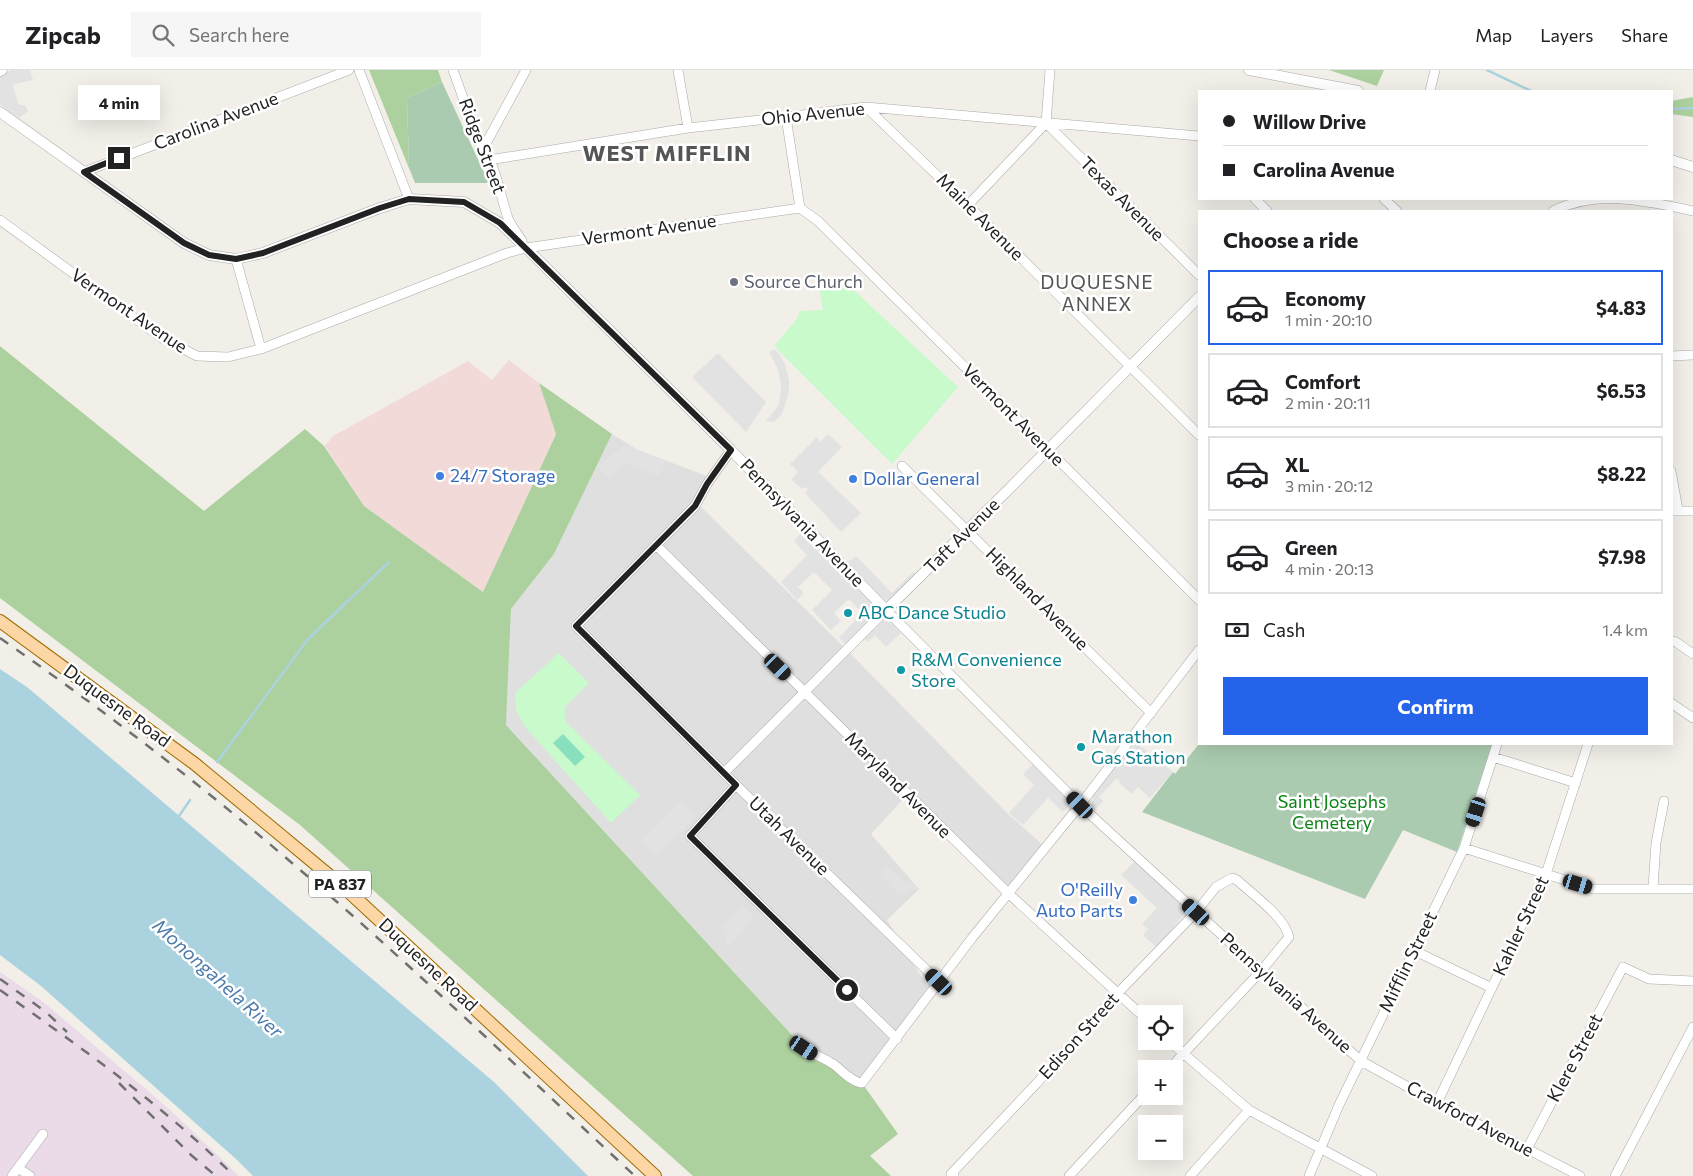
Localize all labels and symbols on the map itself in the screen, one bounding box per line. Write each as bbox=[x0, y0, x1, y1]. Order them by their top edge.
callout: 4 min bbox=[78, 86, 160, 121]
street label: Carolina Avenue bbox=[150, 86, 281, 154]
street label: Ridge Street bbox=[455, 95, 511, 196]
street label: Ohio Avenue bbox=[760, 97, 866, 129]
district label: WEST MIFFLIN bbox=[582, 139, 752, 166]
route end bbox=[108, 147, 130, 169]
street label: Texas Avenue bbox=[1076, 152, 1169, 245]
street label: Maine Avenue bbox=[932, 168, 1029, 265]
street label: Vermont Avenue bbox=[580, 209, 717, 249]
street label: Vermont Avenue bbox=[67, 263, 192, 357]
place label: Source Church bbox=[744, 270, 863, 292]
district label: DUQUESNE ANNEX bbox=[1040, 270, 1154, 315]
marker: Source Church bbox=[728, 276, 740, 288]
street label: Vermont Avenue bbox=[958, 359, 1069, 470]
street label: Pennsylvania Avenue bbox=[736, 454, 869, 591]
place label: 24/7 Storage bbox=[450, 464, 555, 486]
place label: Dollar General bbox=[863, 467, 980, 489]
marker: 24/7 Storage bbox=[434, 470, 446, 482]
marker: Dollar General bbox=[847, 473, 859, 485]
street label: Taft Avenue bbox=[919, 493, 1003, 577]
street label: Highland Avenue bbox=[982, 542, 1094, 654]
place label: ABC Dance Studio bbox=[858, 601, 1006, 623]
marker: ABC Dance Studio bbox=[842, 607, 854, 619]
place label: R&M Convenience Store bbox=[911, 648, 1062, 691]
car bbox=[762, 651, 793, 683]
street label: Duquesne Road bbox=[60, 659, 175, 751]
marker: R&M Convenience Store bbox=[895, 664, 907, 676]
place label: Marathon Gas Station bbox=[1091, 725, 1186, 768]
street label: Maryland Avenue bbox=[841, 727, 956, 842]
marker: Marathon Gas Station bbox=[1075, 741, 1087, 753]
car bbox=[1064, 789, 1095, 821]
park label: Saint Josephs Cemetery bbox=[1278, 790, 1386, 833]
street label: Utah Avenue bbox=[745, 791, 835, 879]
car bbox=[1464, 795, 1487, 829]
road number: PA 837 bbox=[309, 871, 371, 898]
street label: Kahler Street bbox=[1487, 872, 1553, 979]
car bbox=[1561, 872, 1594, 896]
place label: O'Reilly Auto Parts bbox=[1036, 878, 1123, 921]
marker: O'Reilly Auto Parts bbox=[1127, 894, 1139, 906]
car bbox=[1179, 896, 1212, 928]
street label: Mifflin Street bbox=[1373, 908, 1441, 1016]
water label: Monongahela River bbox=[149, 913, 289, 1043]
street label: Duquesne Road bbox=[375, 913, 483, 1016]
street label: Pennsylvania Avenue bbox=[1216, 927, 1357, 1057]
car bbox=[922, 966, 955, 998]
route start bbox=[836, 979, 858, 1001]
street label: Edison Street bbox=[1034, 987, 1123, 1083]
street label: Klere Street bbox=[1542, 1010, 1607, 1105]
car bbox=[787, 1033, 820, 1063]
street label: Crawford Avenue bbox=[1403, 1075, 1538, 1161]

